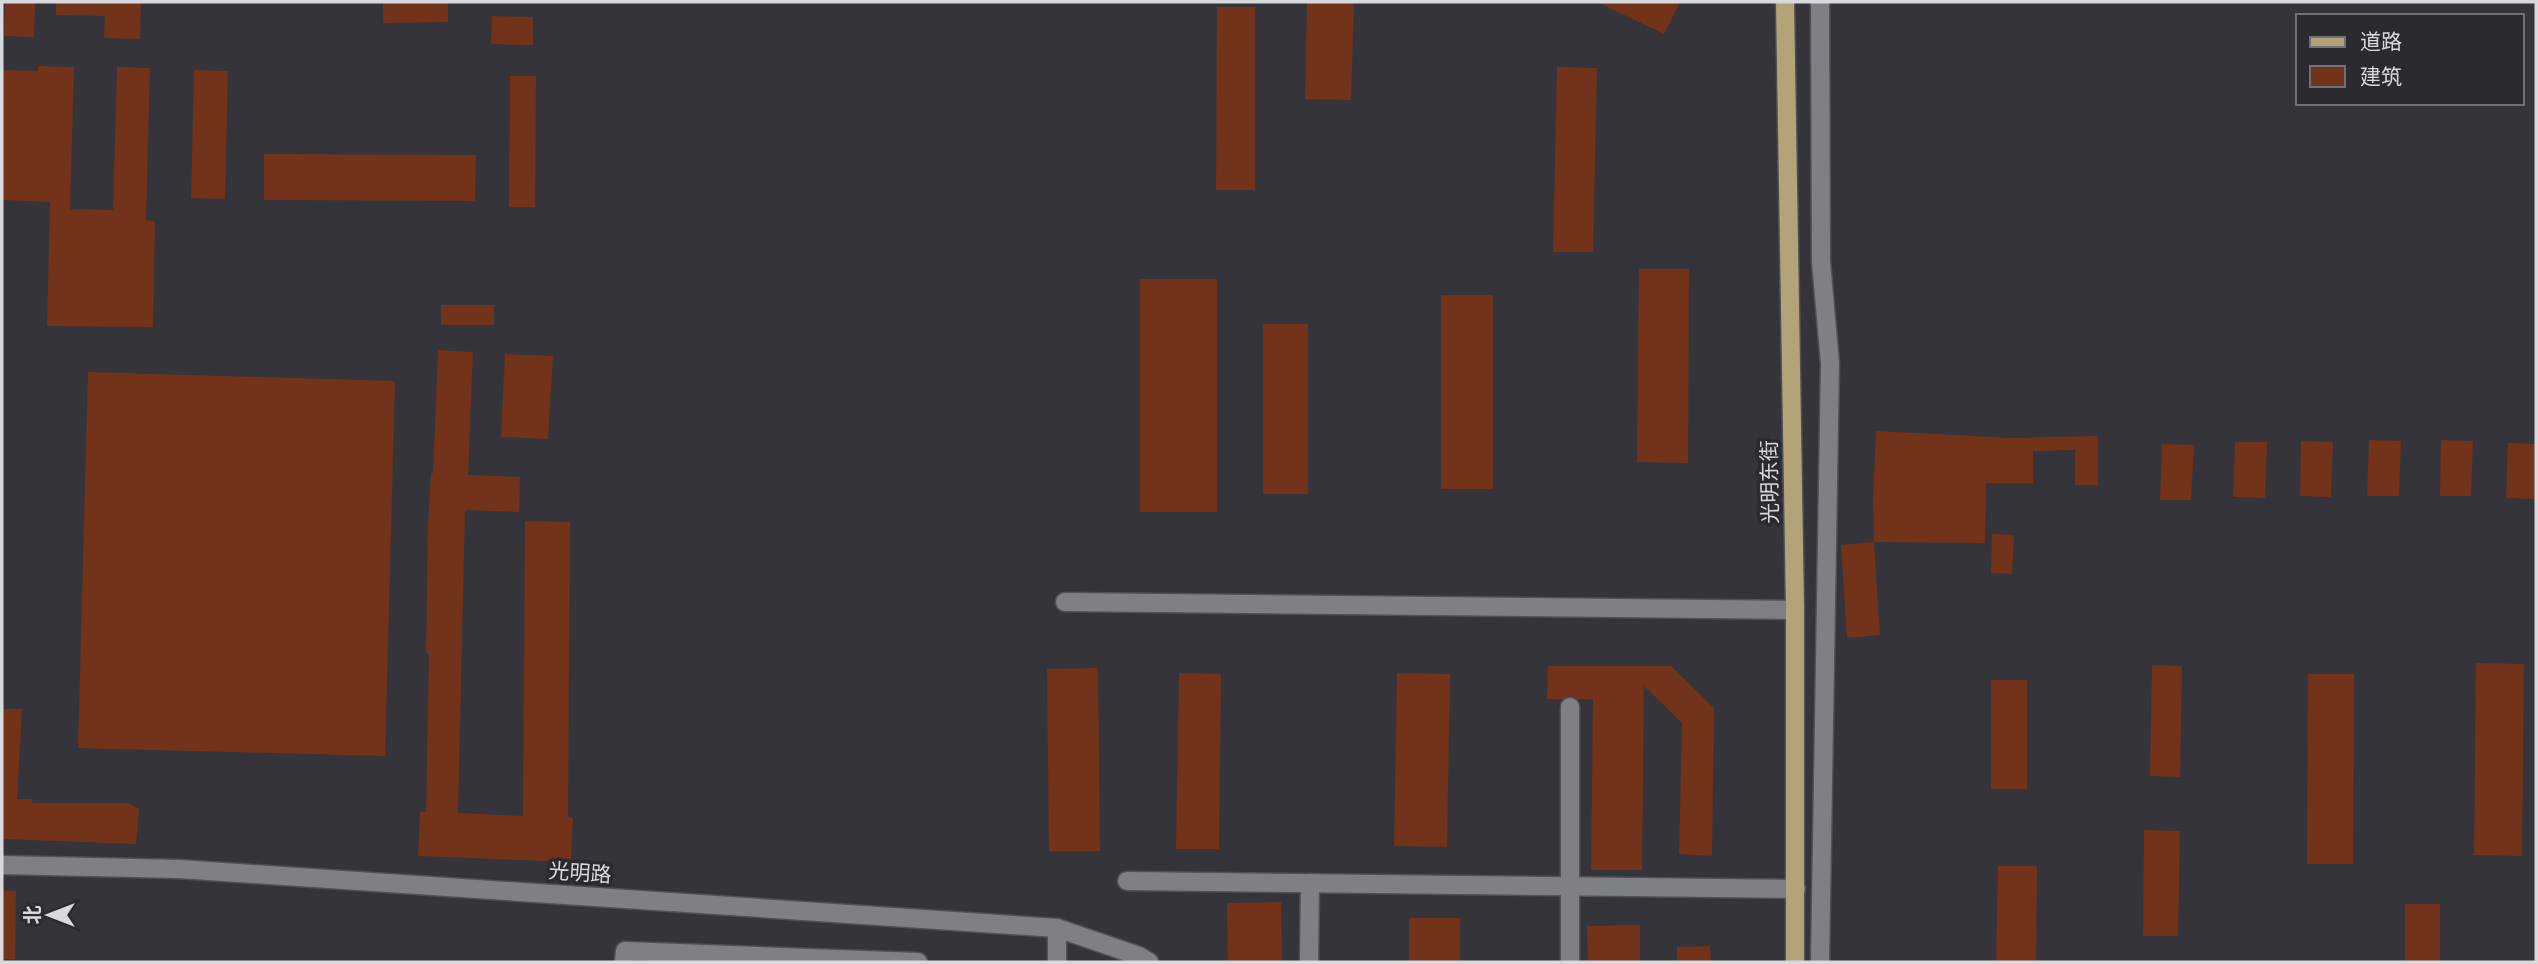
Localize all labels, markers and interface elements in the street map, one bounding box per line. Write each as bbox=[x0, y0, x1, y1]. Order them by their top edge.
legend bbox=[2296, 14, 2524, 105]
text: 道路 bbox=[2360, 29, 2402, 55]
text: 建筑 bbox=[2360, 64, 2402, 90]
street label: 光明东街 bbox=[1756, 440, 1784, 524]
street label: 光明路 bbox=[548, 858, 612, 888]
north arrow bbox=[14, 880, 84, 950]
text: 北 bbox=[21, 905, 44, 925]

